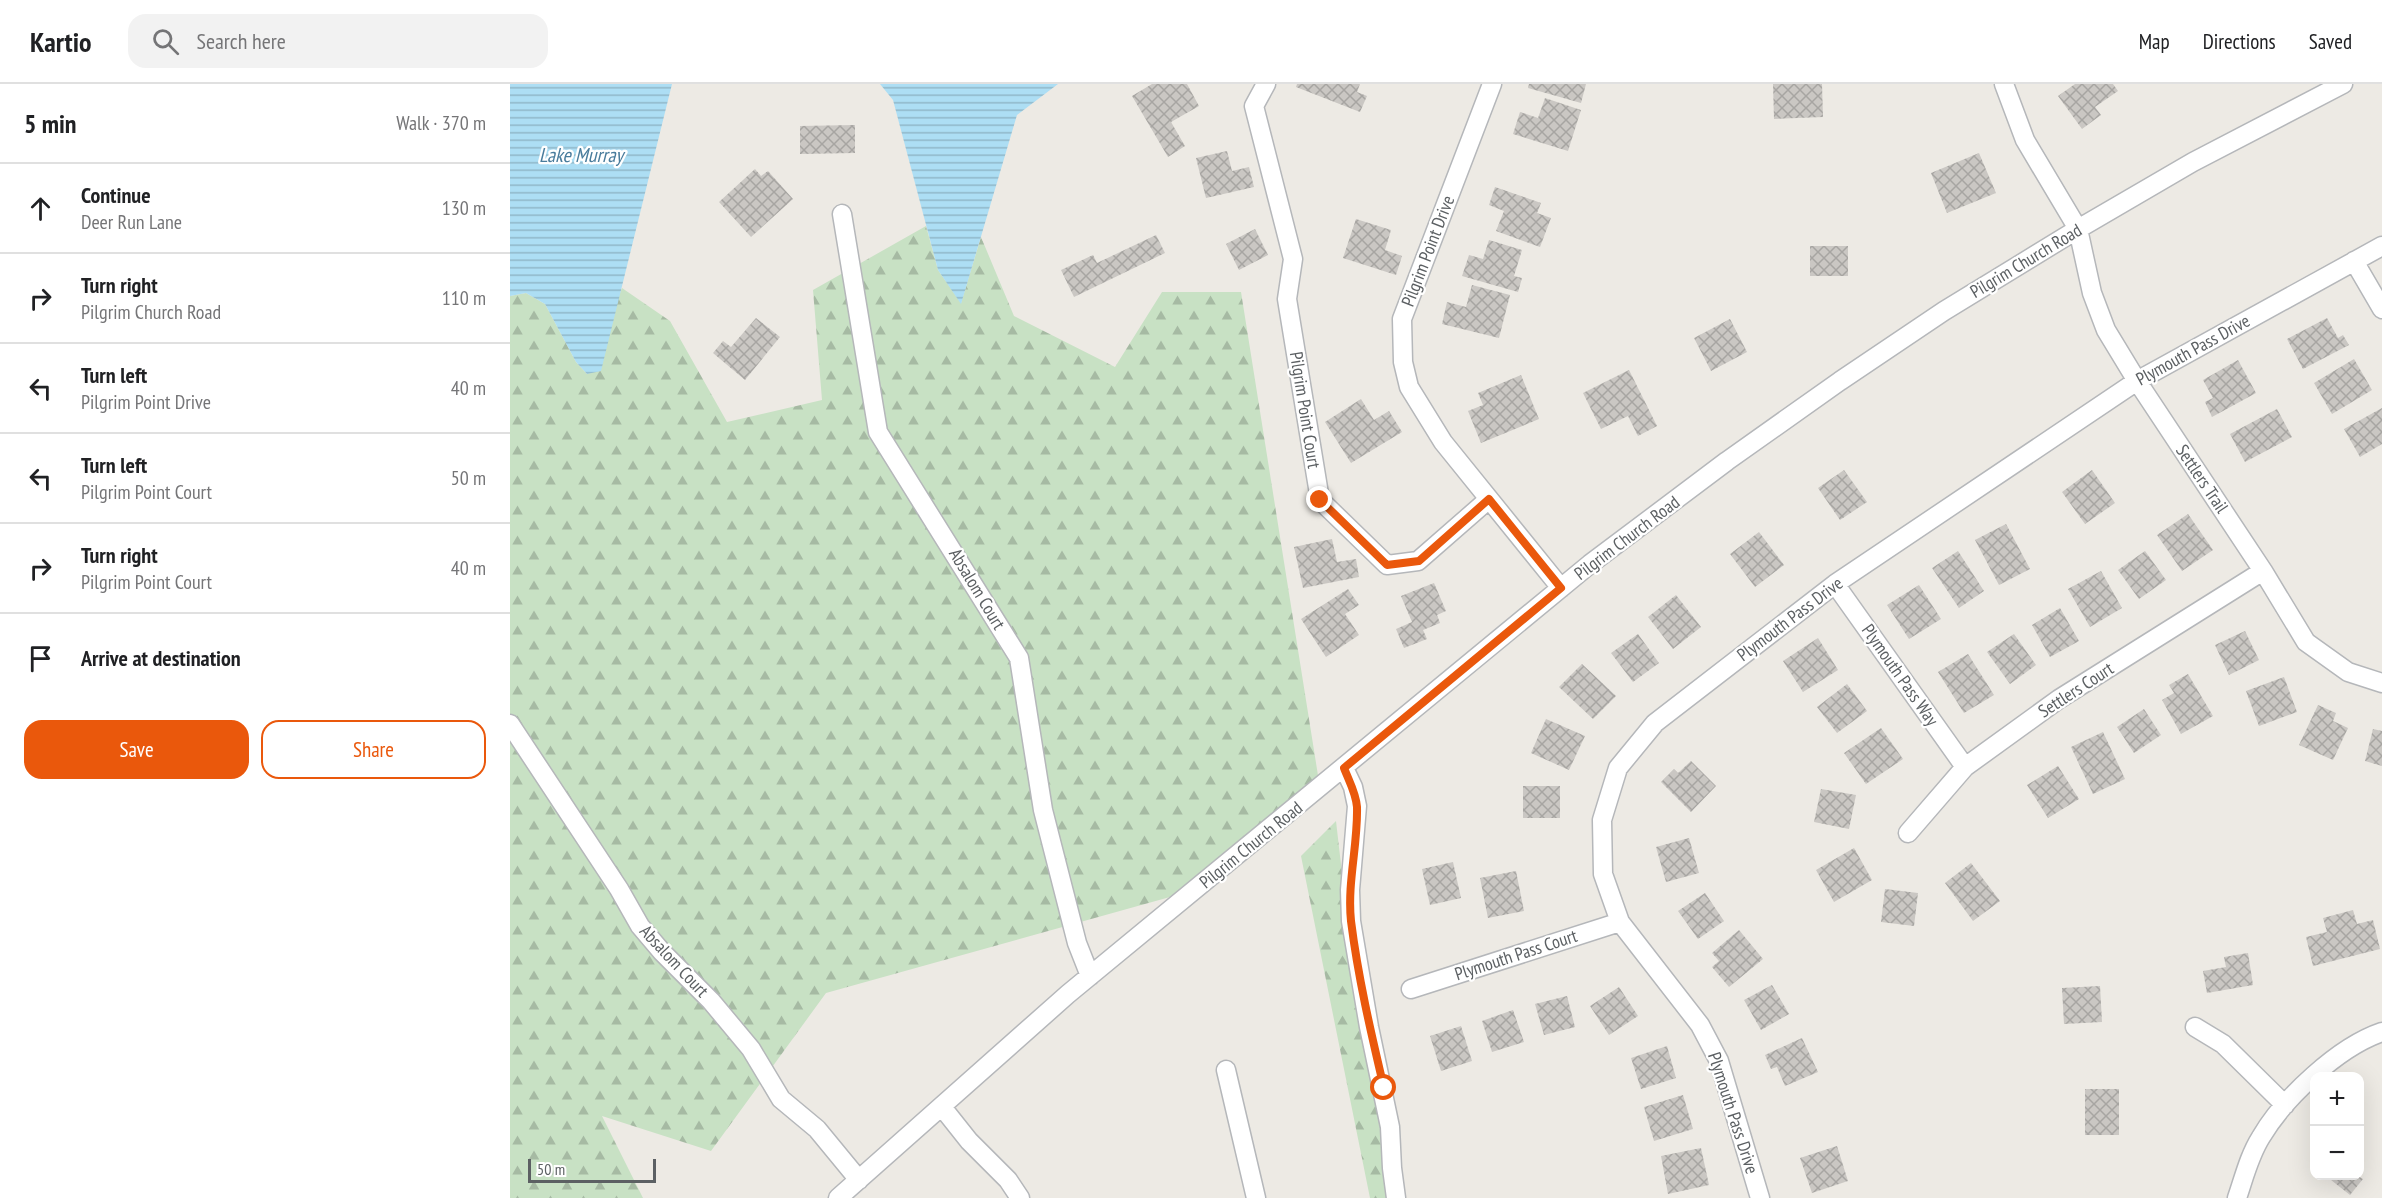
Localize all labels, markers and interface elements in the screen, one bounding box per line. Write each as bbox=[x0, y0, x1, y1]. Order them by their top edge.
search box bbox=[128, 14, 548, 68]
text: Kartio bbox=[30, 23, 92, 60]
icon: search bbox=[149, 25, 182, 58]
text: Search here bbox=[197, 27, 286, 55]
text: Map bbox=[2139, 28, 2170, 55]
text: Directions bbox=[2203, 28, 2276, 55]
text: Saved bbox=[2309, 28, 2352, 55]
text: 5 min bbox=[24, 107, 77, 140]
text: Walk · 370 m bbox=[396, 110, 486, 136]
water label: Lake Murray bbox=[539, 142, 625, 168]
text: Continue bbox=[81, 181, 151, 209]
icon: ahead bbox=[24, 192, 57, 225]
street label: Pilgrim Point Drive bbox=[1396, 192, 1459, 310]
text: 130 m bbox=[442, 195, 486, 221]
text: Deer Run Lane bbox=[81, 209, 182, 235]
street label: Pilgrim Church Road bbox=[1966, 218, 2086, 303]
text: Turn right bbox=[81, 271, 158, 299]
icon: right bbox=[24, 282, 57, 315]
text: 110 m bbox=[442, 285, 486, 311]
text: Pilgrim Church Road bbox=[81, 299, 221, 325]
street label: Plymouth Pass Drive bbox=[2132, 309, 2254, 390]
street label: Pilgrim Point Court bbox=[1285, 350, 1326, 470]
text: Turn left bbox=[81, 361, 147, 389]
icon: left bbox=[24, 372, 57, 405]
text: 40 m bbox=[451, 375, 486, 401]
text: Pilgrim Point Drive bbox=[81, 389, 211, 415]
street label: Settlers Trail bbox=[2171, 440, 2234, 518]
text: Turn left bbox=[81, 451, 147, 479]
icon: left bbox=[24, 462, 57, 495]
text: 50 m bbox=[451, 465, 486, 491]
text: Pilgrim Point Court bbox=[81, 479, 212, 505]
route end bbox=[1306, 486, 1332, 512]
street label: Pilgrim Church Road bbox=[1569, 490, 1684, 585]
text: Turn right bbox=[81, 541, 158, 569]
street label: Absalom Court bbox=[944, 544, 1011, 634]
icon: right bbox=[24, 552, 57, 585]
text: 40 m bbox=[451, 555, 486, 581]
text: Pilgrim Point Court bbox=[81, 569, 212, 595]
street label: Plymouth Pass Drive bbox=[1732, 571, 1847, 666]
street label: Plymouth Pass Way bbox=[1857, 619, 1944, 730]
icon: arrive bbox=[24, 642, 57, 675]
text: Arrive at destination bbox=[81, 644, 241, 672]
street label: Settlers Court bbox=[2034, 657, 2118, 722]
button: Save bbox=[24, 720, 249, 779]
button: Share bbox=[261, 720, 486, 779]
street label: Pilgrim Church Road bbox=[1194, 796, 1307, 893]
street label: Absalom Court bbox=[635, 920, 714, 1002]
street label: Plymouth Pass Court bbox=[1452, 924, 1580, 985]
street label: Plymouth Pass Drive bbox=[1703, 1049, 1764, 1177]
map controls bbox=[2310, 1072, 2364, 1180]
button: + bbox=[2310, 1072, 2364, 1126]
route start bbox=[1370, 1074, 1396, 1100]
button: − bbox=[2310, 1126, 2364, 1180]
scale bar bbox=[528, 1156, 656, 1184]
text: 50 m bbox=[537, 1159, 565, 1179]

